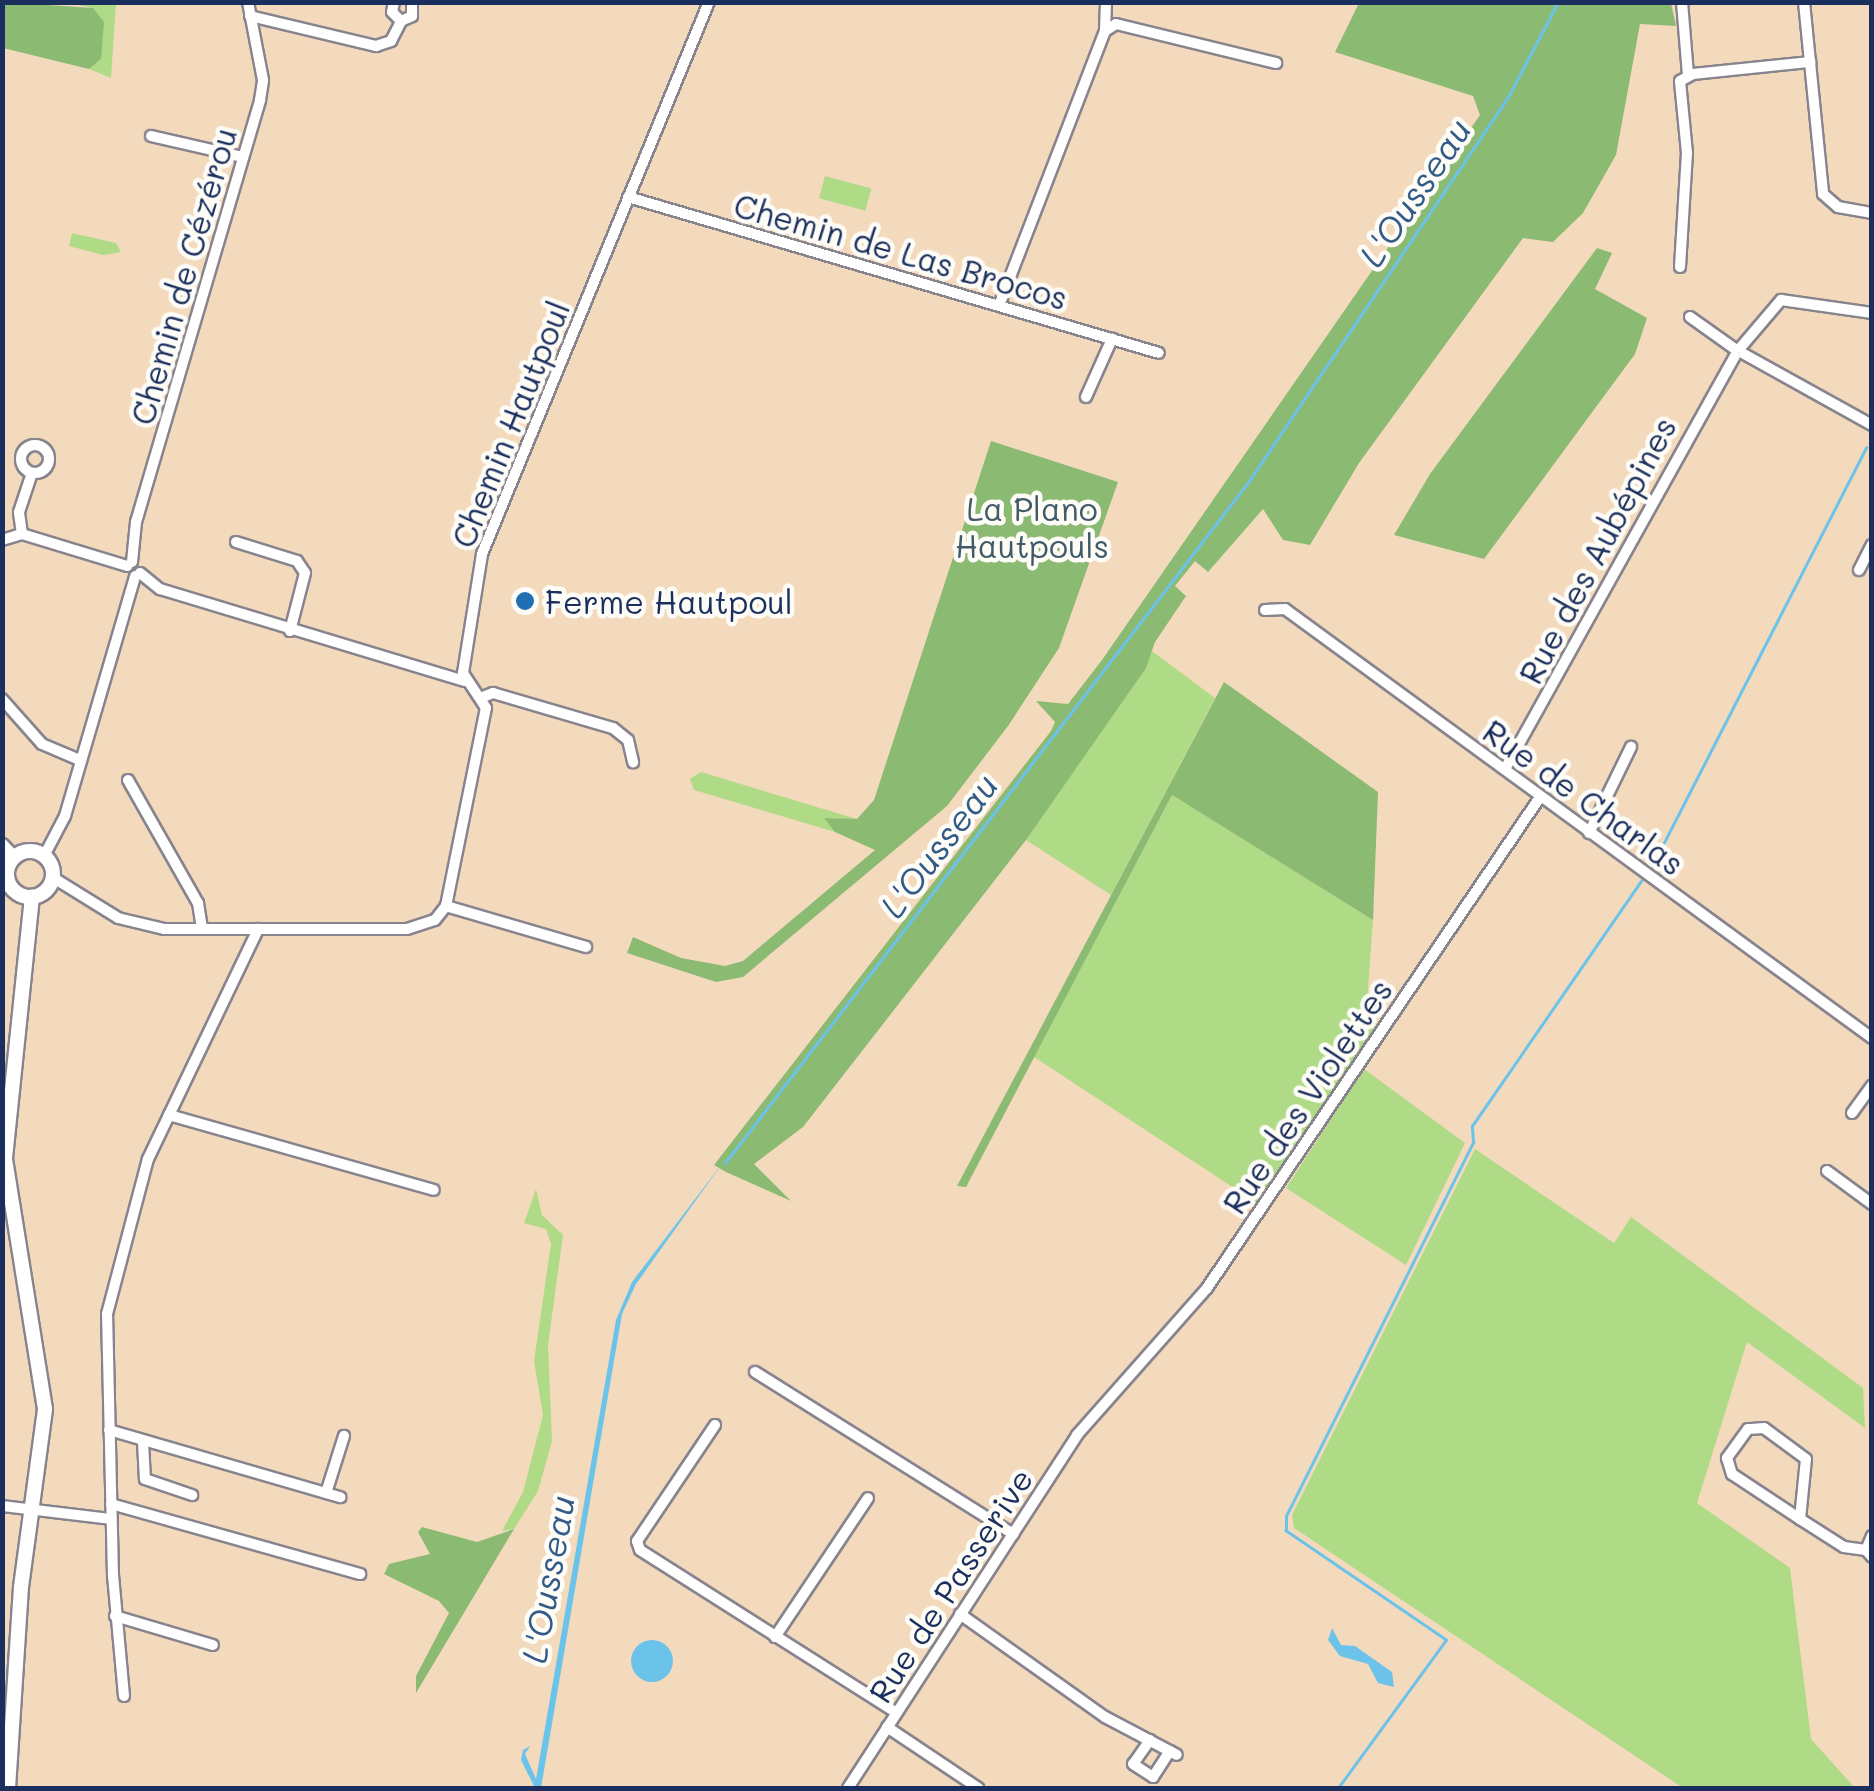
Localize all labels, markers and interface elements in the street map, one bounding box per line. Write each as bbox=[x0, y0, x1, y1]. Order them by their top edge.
water label: L'Ousseau bbox=[1349, 110, 1479, 274]
street label: Chemin de Cézérou bbox=[122, 123, 244, 429]
street label: Chemin de Las Brocos bbox=[730, 185, 1072, 317]
street label: Chemin Hautpoul bbox=[443, 295, 577, 553]
street label: Rue des Aubépines bbox=[1510, 410, 1684, 690]
park label: La Plano Hautpouls bbox=[955, 490, 1109, 565]
place label: Ferme Hautpoul bbox=[545, 582, 793, 620]
marker: Ferme Hautpoul bbox=[514, 590, 536, 612]
street label: Rue de Charlas bbox=[1476, 711, 1692, 883]
water label: L'Ousseau bbox=[870, 765, 1006, 925]
street label: Rue des Violettes bbox=[1214, 971, 1400, 1221]
street label: Rue de Passerive bbox=[860, 1461, 1040, 1709]
water label: L'Ousseau bbox=[512, 1492, 582, 1666]

